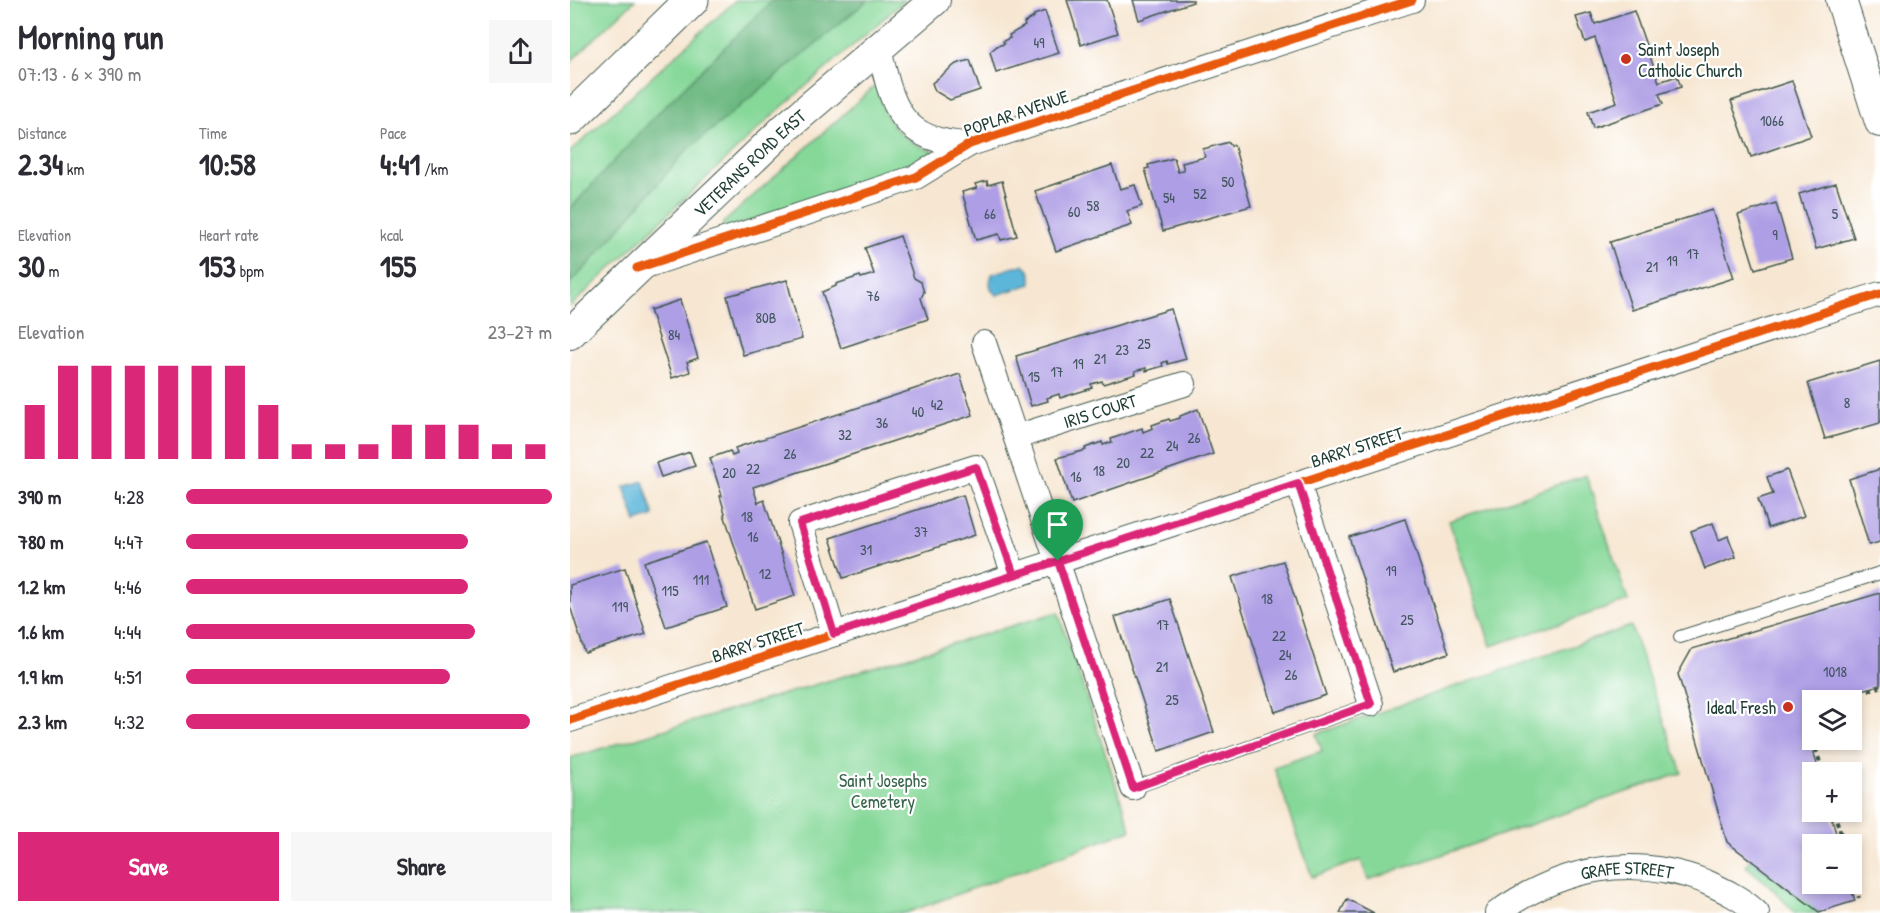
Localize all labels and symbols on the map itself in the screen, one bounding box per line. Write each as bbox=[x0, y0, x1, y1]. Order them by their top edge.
house number: 49 bbox=[1033, 32, 1045, 53]
place label: Saint Joseph Catholic Church bbox=[1638, 37, 1742, 83]
marker: Saint Joseph Catholic Church bbox=[1619, 52, 1633, 66]
street label: POPLAR AVENUE bbox=[960, 83, 1072, 143]
street label: VETERANS ROAD EAST bbox=[687, 103, 812, 222]
house number: 1066 bbox=[1760, 110, 1784, 131]
house number: 50 bbox=[1221, 171, 1235, 192]
house number: 52 bbox=[1193, 183, 1207, 204]
house number: 54 bbox=[1163, 187, 1175, 208]
house number: 58 bbox=[1087, 195, 1099, 216]
house number: 60 bbox=[1068, 201, 1081, 222]
house number: 66 bbox=[984, 203, 996, 224]
house number: 5 bbox=[1832, 203, 1839, 224]
house number: 9 bbox=[1772, 224, 1778, 245]
house number: 17 bbox=[1687, 243, 1699, 264]
house number: 19 bbox=[1667, 250, 1678, 271]
house number: 21 bbox=[1646, 256, 1658, 277]
house number: 76 bbox=[866, 285, 880, 306]
house number: 80B bbox=[756, 307, 776, 328]
house number: 84 bbox=[668, 324, 680, 345]
house number: 25 bbox=[1137, 333, 1151, 354]
house number: 23 bbox=[1115, 339, 1129, 360]
house number: 21 bbox=[1094, 348, 1106, 369]
house number: 19 bbox=[1073, 353, 1084, 374]
house number: 17 bbox=[1051, 361, 1063, 382]
house number: 15 bbox=[1028, 366, 1041, 387]
street label: IRIS COURT bbox=[1060, 387, 1140, 434]
house number: 8 bbox=[1844, 392, 1850, 413]
house number: 42 bbox=[931, 394, 943, 415]
house number: 40 bbox=[912, 401, 924, 422]
house number: 36 bbox=[876, 412, 888, 433]
street label: BARRY STREET bbox=[1308, 420, 1407, 474]
house number: 32 bbox=[838, 424, 852, 445]
house number: 26 bbox=[1187, 427, 1201, 448]
house number: 24 bbox=[1166, 435, 1179, 456]
house number: 22 bbox=[1140, 442, 1154, 463]
house number: 26 bbox=[783, 443, 797, 464]
house number: 20 bbox=[1116, 452, 1130, 473]
house number: 22 bbox=[746, 458, 760, 479]
house number: 18 bbox=[1093, 460, 1105, 481]
house number: 20 bbox=[722, 462, 736, 483]
house number: 16 bbox=[1070, 466, 1082, 487]
pin bbox=[1032, 499, 1083, 561]
house number: 18 bbox=[741, 506, 753, 527]
house number: 37 bbox=[914, 521, 928, 542]
house number: 16 bbox=[747, 526, 759, 547]
house number: 31 bbox=[860, 539, 872, 560]
house number: 19 bbox=[1386, 560, 1397, 581]
house number: 12 bbox=[759, 563, 771, 584]
house number: 111 bbox=[693, 569, 709, 590]
house number: 115 bbox=[661, 580, 679, 601]
house number: 18 bbox=[1261, 588, 1273, 609]
house number: 119 bbox=[612, 596, 629, 617]
house number: 25 bbox=[1400, 609, 1414, 630]
house number: 17 bbox=[1157, 614, 1169, 635]
street label: BARRY STREET bbox=[709, 615, 808, 669]
house number: 22 bbox=[1272, 625, 1286, 646]
house number: 24 bbox=[1279, 644, 1292, 665]
house number: 21 bbox=[1156, 656, 1168, 677]
house number: 1018 bbox=[1823, 661, 1847, 682]
house number: 26 bbox=[1284, 664, 1298, 685]
house number: 25 bbox=[1165, 689, 1179, 710]
place label: Ideal Fresh bbox=[1706, 695, 1776, 720]
marker: Ideal Fresh bbox=[1781, 700, 1795, 714]
park label: Saint Josephs Cemetery bbox=[839, 768, 927, 814]
street label: GRAFE STREET bbox=[1578, 855, 1677, 885]

